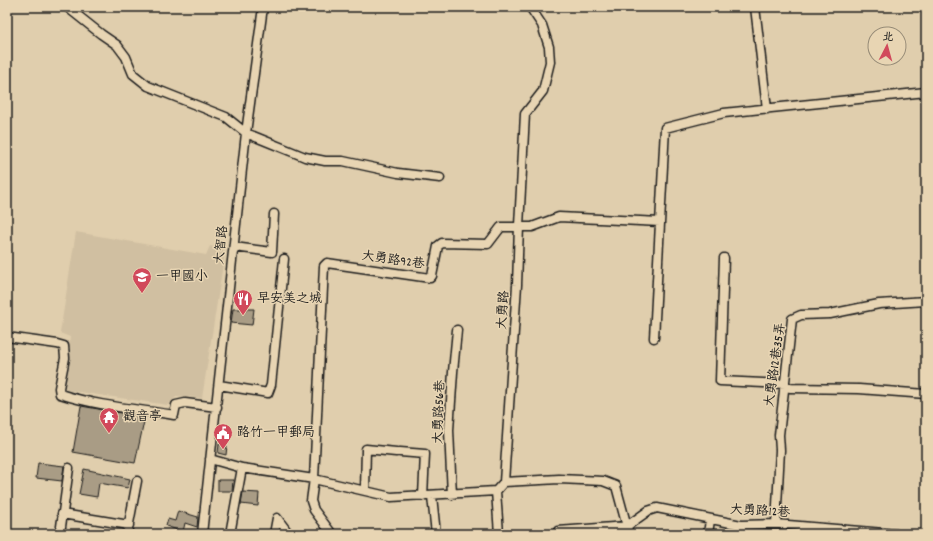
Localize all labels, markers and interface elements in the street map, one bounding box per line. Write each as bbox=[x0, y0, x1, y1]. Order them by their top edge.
north arrow bbox=[867, 26, 907, 66]
text: 北 bbox=[882, 30, 894, 47]
street label: 大智路 bbox=[211, 225, 233, 265]
street label: 大勇路92巷 bbox=[360, 247, 426, 275]
school or university icon: 一甲國小 bbox=[131, 266, 153, 294]
place label: 一甲國小 bbox=[156, 268, 208, 287]
restaurant icon: 早安美之城 bbox=[232, 288, 254, 316]
place label: 早安美之城 bbox=[257, 290, 322, 309]
street label: 大勇路 bbox=[493, 290, 515, 330]
street label: 大勇路12巷35弄 bbox=[761, 321, 791, 409]
street label: 大勇路56巷 bbox=[429, 379, 451, 445]
temple icon: 觀音亭 bbox=[98, 406, 120, 434]
place label: 觀音亭 bbox=[123, 408, 162, 427]
public building icon: 路竹一甲郵局 bbox=[212, 422, 234, 450]
place label: 路竹一甲郵局 bbox=[237, 424, 315, 443]
street label: 大勇路12巷 bbox=[729, 501, 791, 523]

